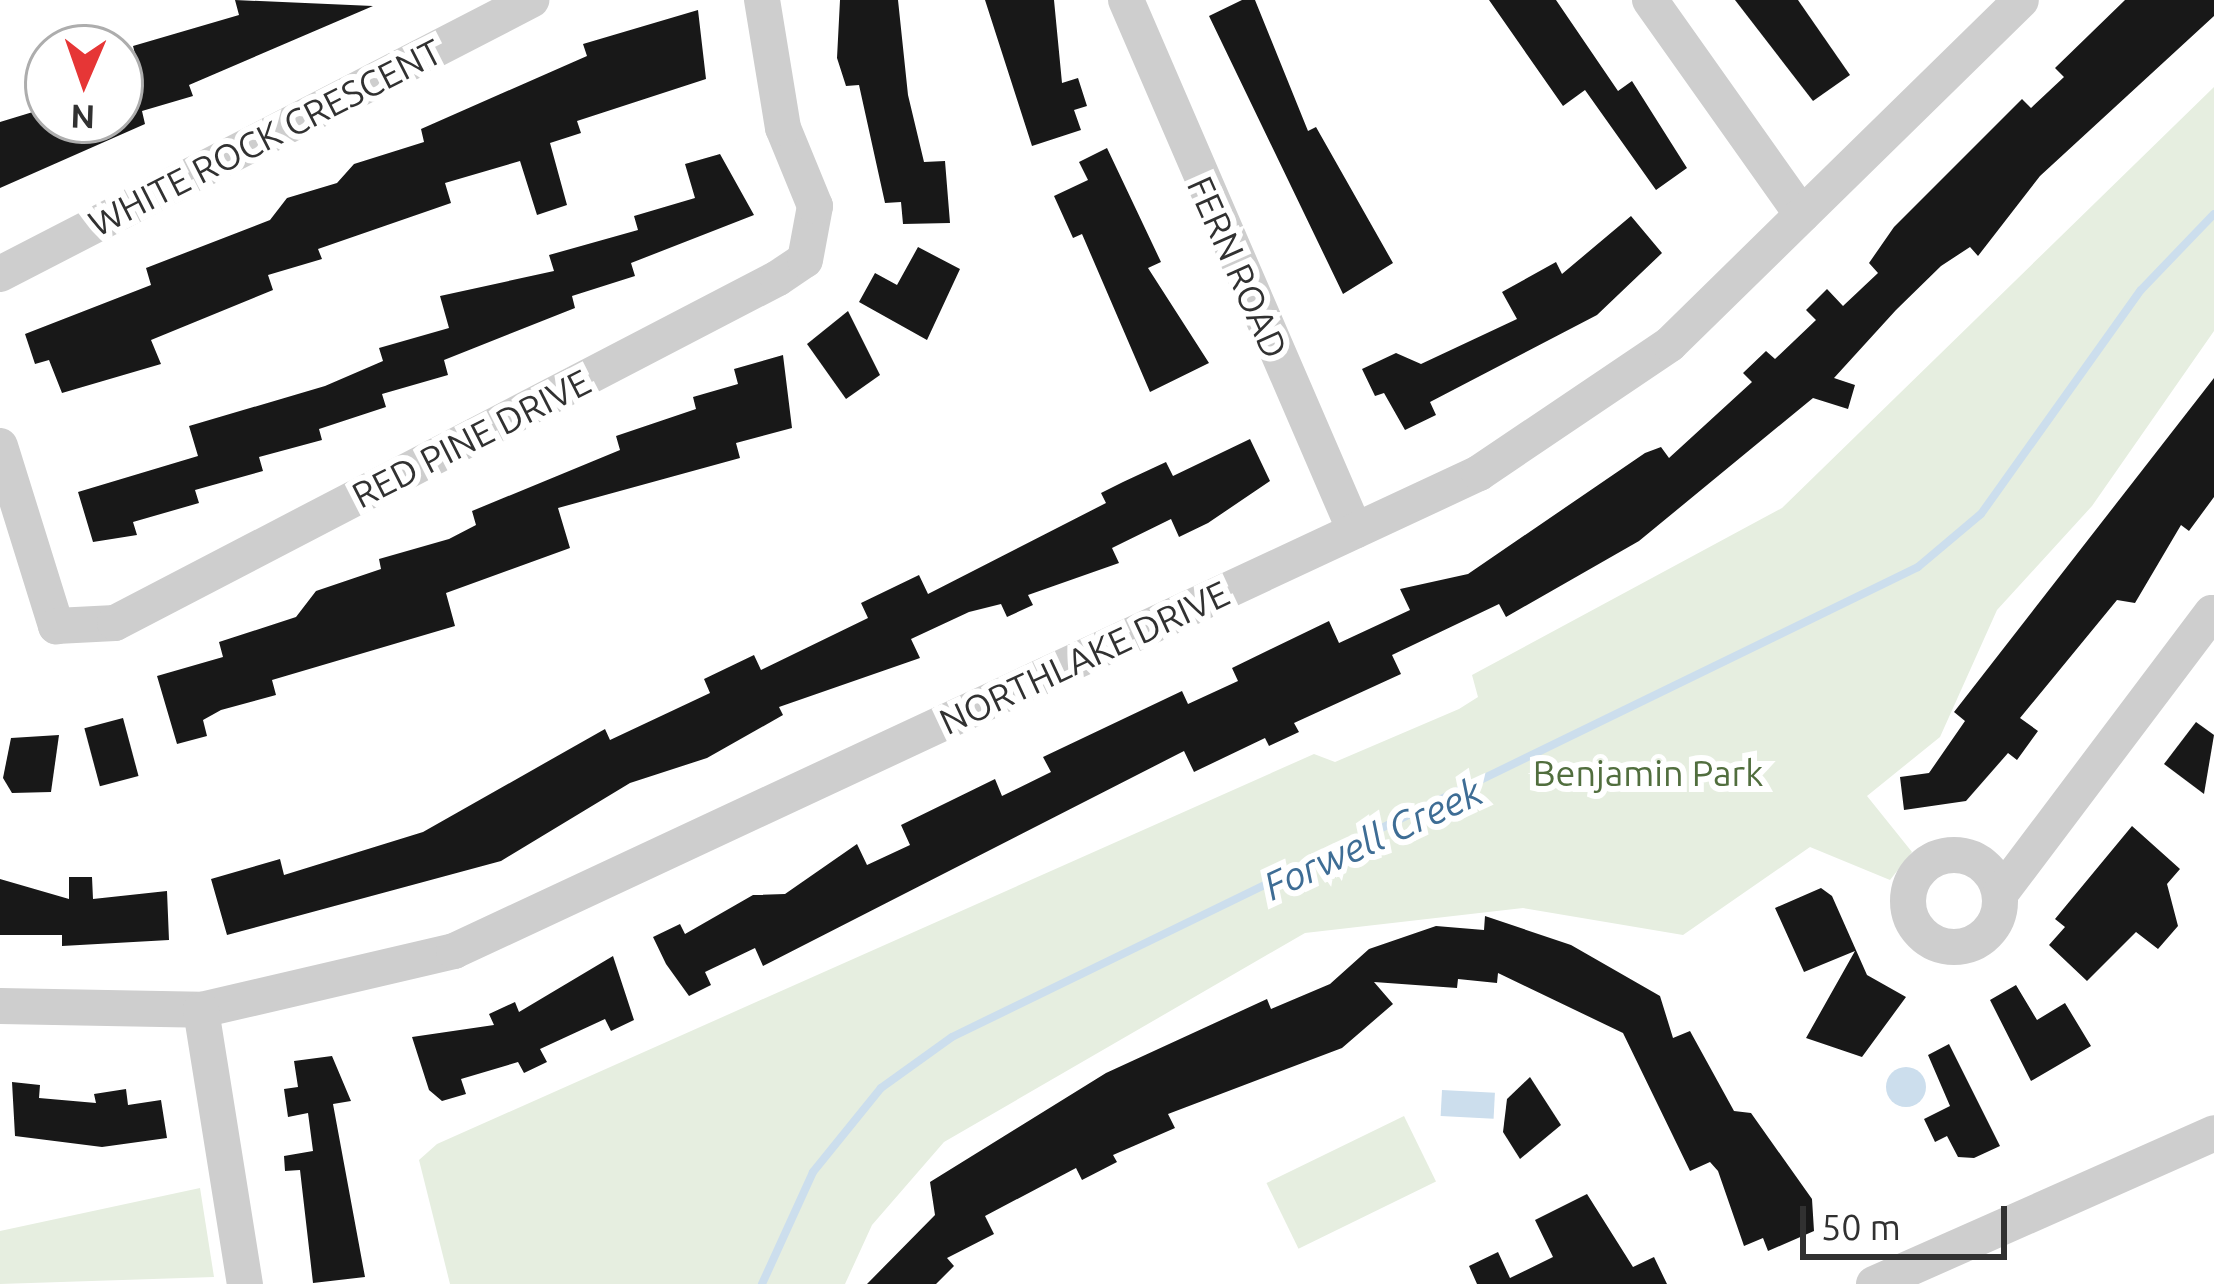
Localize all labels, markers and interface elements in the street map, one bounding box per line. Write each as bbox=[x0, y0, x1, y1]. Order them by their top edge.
north arrow bbox=[24, 24, 144, 144]
street label: WHITE ROCK CRESCENT bbox=[81, 29, 449, 245]
street label: FERN ROAD bbox=[1179, 169, 1297, 365]
street label: RED PINE DRIVE bbox=[345, 359, 597, 517]
street label: NORTHLAKE DRIVE bbox=[932, 571, 1236, 743]
park label: Benjamin Park bbox=[1533, 751, 1763, 795]
water label: Forwell Creek bbox=[1256, 768, 1490, 910]
scale bar bbox=[1806, 1182, 2013, 1256]
text: 50 m bbox=[1821, 1206, 1901, 1247]

